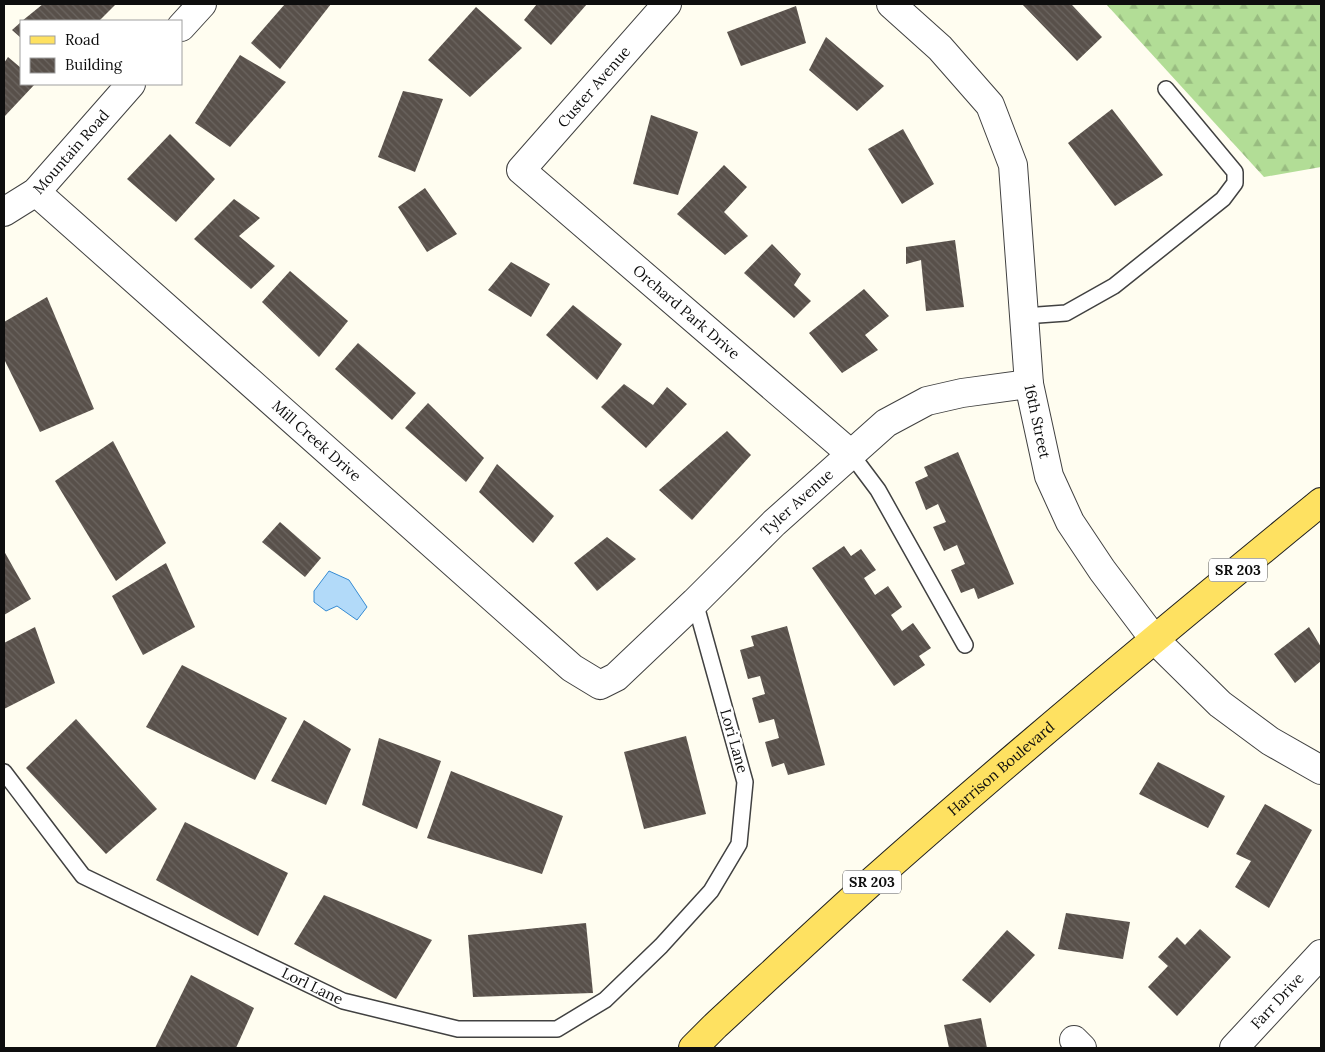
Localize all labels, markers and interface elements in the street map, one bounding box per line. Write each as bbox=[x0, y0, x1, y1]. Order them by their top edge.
legend bbox=[20, 20, 182, 85]
text: Road bbox=[65, 30, 100, 49]
street label: Custer Avenue bbox=[553, 42, 634, 131]
text: Building bbox=[65, 55, 123, 74]
street label: Mountain Road bbox=[29, 106, 113, 198]
street label: Orchard Park Drive bbox=[629, 261, 744, 363]
street label: 16th Street bbox=[1020, 383, 1055, 461]
street label: Mill Creek Drive bbox=[268, 396, 365, 485]
street label: Tyler Avenue bbox=[757, 465, 837, 540]
road number: SR 203 bbox=[1209, 558, 1267, 582]
street label: Lori Lane bbox=[716, 706, 753, 775]
street label: Harrison Boulevard bbox=[943, 717, 1058, 820]
road number: SR 203 bbox=[843, 870, 901, 894]
street label: Lorl Lane bbox=[279, 963, 346, 1009]
street label: Farr Drive bbox=[1246, 969, 1308, 1033]

